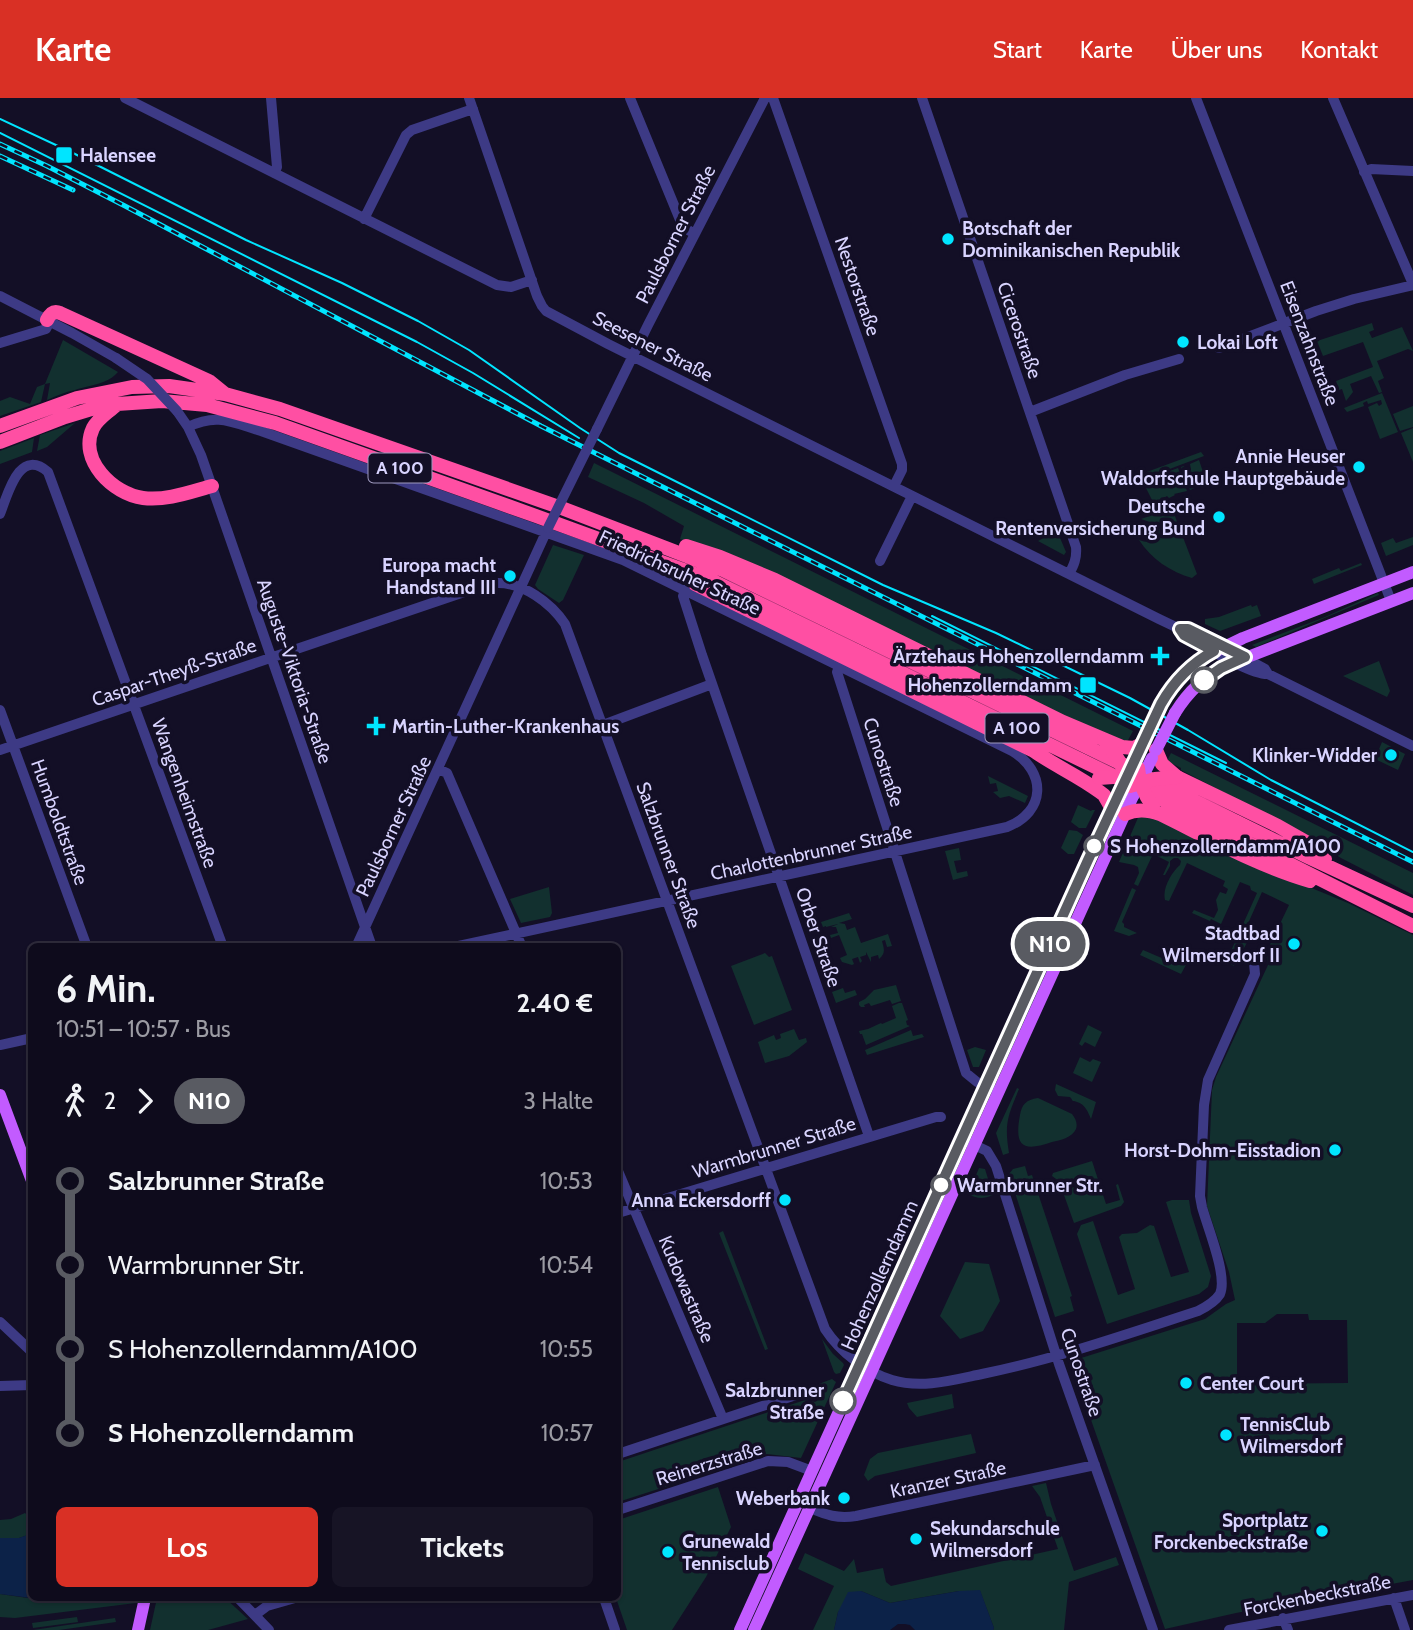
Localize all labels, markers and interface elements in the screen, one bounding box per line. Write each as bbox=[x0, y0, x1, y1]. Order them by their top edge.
text: Karte bbox=[35, 29, 111, 69]
text: Start bbox=[993, 35, 1042, 64]
text: Karte bbox=[1080, 35, 1133, 64]
text: Über uns bbox=[1171, 35, 1262, 64]
text: Kontakt bbox=[1300, 35, 1378, 64]
place label: Halensee bbox=[80, 144, 156, 167]
marker: Halensee bbox=[54, 145, 74, 165]
street label: Paulsborner Straße bbox=[631, 161, 720, 307]
place label: Botschaft der Dominikanischen Republik bbox=[962, 217, 1181, 262]
marker: Botschaft der Dominikanischen Republik bbox=[940, 231, 956, 247]
street label: Nestorstraße bbox=[830, 234, 885, 339]
street label: Eisenzahnstraße bbox=[1275, 277, 1344, 409]
street label: Cicerostraße bbox=[992, 279, 1047, 382]
street label: Seesener Straße bbox=[589, 306, 717, 387]
place label: Lokai Loft bbox=[1197, 331, 1278, 354]
marker: Lokai Loft bbox=[1175, 334, 1191, 350]
place label: Annie Heuser Waldorfschule Hauptgebäude bbox=[1101, 445, 1346, 490]
road number: A 100 bbox=[368, 454, 432, 482]
marker: Annie Heuser Waldorfschule Hauptgebäude bbox=[1351, 459, 1367, 475]
place label: Deutsche Rentenversicherung Bund bbox=[995, 495, 1205, 540]
marker: Deutsche Rentenversicherung Bund bbox=[1211, 509, 1227, 525]
street label: Friedrichsruher Straße bbox=[595, 525, 764, 620]
place label: Europa macht Handstand III bbox=[382, 554, 496, 599]
marker: Europa macht Handstand III bbox=[502, 568, 518, 584]
street label: Auguste-Viktoria-Straße bbox=[252, 576, 337, 767]
street label: Caspar-Theyß-Straße bbox=[89, 633, 260, 711]
place label: Ärztehaus Hohenzollerndamm bbox=[893, 645, 1144, 668]
marker: Ärztehaus Hohenzollerndamm bbox=[1150, 646, 1170, 666]
unlabelled marker bbox=[1191, 667, 1217, 693]
place label: Hohenzollerndamm bbox=[907, 674, 1072, 697]
marker: Hohenzollerndamm bbox=[1078, 675, 1098, 695]
road number: A 100 bbox=[986, 714, 1048, 742]
street label: Wangenheimstraße bbox=[147, 715, 222, 871]
place label: Martin-Luther-Krankenhaus bbox=[392, 715, 619, 738]
street label: Cunostraße bbox=[858, 715, 909, 810]
marker: Martin-Luther-Krankenhaus bbox=[366, 716, 386, 736]
place label: Klinker-Widder bbox=[1252, 744, 1378, 767]
marker: Klinker-Widder bbox=[1383, 747, 1399, 763]
street label: Paulsborner Straße bbox=[351, 752, 436, 900]
street label: Humboldtstraße bbox=[26, 756, 93, 888]
street label: Salzbrunner Straße bbox=[631, 779, 706, 932]
street label: Charlottenbrunner Straße bbox=[708, 820, 914, 885]
place label: S Hohenzollerndamm/A100 bbox=[1110, 835, 1341, 858]
marker: S Hohenzollerndamm/A100 bbox=[1084, 836, 1104, 856]
street label: Orber Straße bbox=[791, 884, 846, 990]
line badge: N10 bbox=[1010, 921, 1090, 967]
place label: Stadtbad Wilmersdorf II bbox=[1162, 922, 1280, 967]
text: N10 bbox=[1029, 929, 1071, 958]
marker: Stadtbad Wilmersdorf II bbox=[1286, 936, 1302, 952]
text: 6 Min. bbox=[56, 965, 156, 1012]
text: 2.40 € bbox=[516, 987, 593, 1019]
text: 10:51 – 10:57 · Bus bbox=[56, 1015, 231, 1043]
icon: walk bbox=[56, 1082, 94, 1120]
icon: forward bbox=[126, 1082, 164, 1120]
text: N10 bbox=[188, 1086, 231, 1115]
text: 2 bbox=[104, 1087, 116, 1115]
text: 3 Halte bbox=[524, 1087, 593, 1115]
street label: Warmbrunner Straße bbox=[690, 1112, 859, 1183]
place label: Horst-Dohm-Eisstadion bbox=[1124, 1139, 1321, 1162]
marker: Horst-Dohm-Eisstadion bbox=[1327, 1142, 1343, 1158]
text: Salzbrunner Straße bbox=[108, 1165, 324, 1197]
text: 10:53 bbox=[540, 1167, 593, 1195]
place label: Warmbrunner Str. bbox=[957, 1174, 1103, 1197]
marker: Warmbrunner Str. bbox=[931, 1175, 951, 1195]
place label: Anna Eckersdorff bbox=[631, 1189, 772, 1212]
marker: Anna Eckersdorff bbox=[777, 1192, 793, 1208]
street label: Hohenzollerndamm bbox=[836, 1197, 923, 1354]
street label: Kudowastraße bbox=[654, 1232, 719, 1346]
text: Warmbrunner Str. bbox=[108, 1249, 304, 1281]
text: 10:54 bbox=[539, 1251, 593, 1279]
street label: Cunostraße bbox=[1056, 1325, 1108, 1420]
text: S Hohenzollerndamm/A100 bbox=[108, 1333, 418, 1365]
text: 10:55 bbox=[540, 1335, 593, 1363]
place label: Center Court bbox=[1200, 1372, 1304, 1395]
marker: Center Court bbox=[1178, 1375, 1194, 1391]
place label: Salzbrunner Straße bbox=[725, 1379, 825, 1424]
marker: Salzbrunner Straße bbox=[830, 1388, 856, 1414]
place label: TennisClub Wilmersdorf bbox=[1240, 1413, 1343, 1458]
text: S Hohenzollerndamm bbox=[108, 1417, 354, 1449]
text: 10:57 bbox=[541, 1419, 593, 1447]
marker: TennisClub Wilmersdorf bbox=[1218, 1427, 1234, 1443]
street label: Reinerzstraße bbox=[653, 1436, 765, 1491]
street label: Kranzer Straße bbox=[888, 1456, 1008, 1503]
place label: Weberbank bbox=[736, 1487, 831, 1510]
marker: Weberbank bbox=[836, 1490, 852, 1506]
button: Los bbox=[56, 1507, 318, 1587]
button: Tickets bbox=[332, 1507, 593, 1587]
place label: Sportplatz Forckenbeckstraße bbox=[1154, 1509, 1308, 1554]
place label: Sekundarschule Wilmersdorf bbox=[930, 1517, 1060, 1562]
marker: Sportplatz Forckenbeckstraße bbox=[1314, 1523, 1330, 1539]
place label: Grunewald Tennisclub bbox=[682, 1530, 770, 1575]
marker: Sekundarschule Wilmersdorf bbox=[908, 1531, 924, 1547]
marker: Grunewald Tennisclub bbox=[660, 1544, 676, 1560]
street label: Forckenbeckstraße bbox=[1241, 1570, 1393, 1621]

